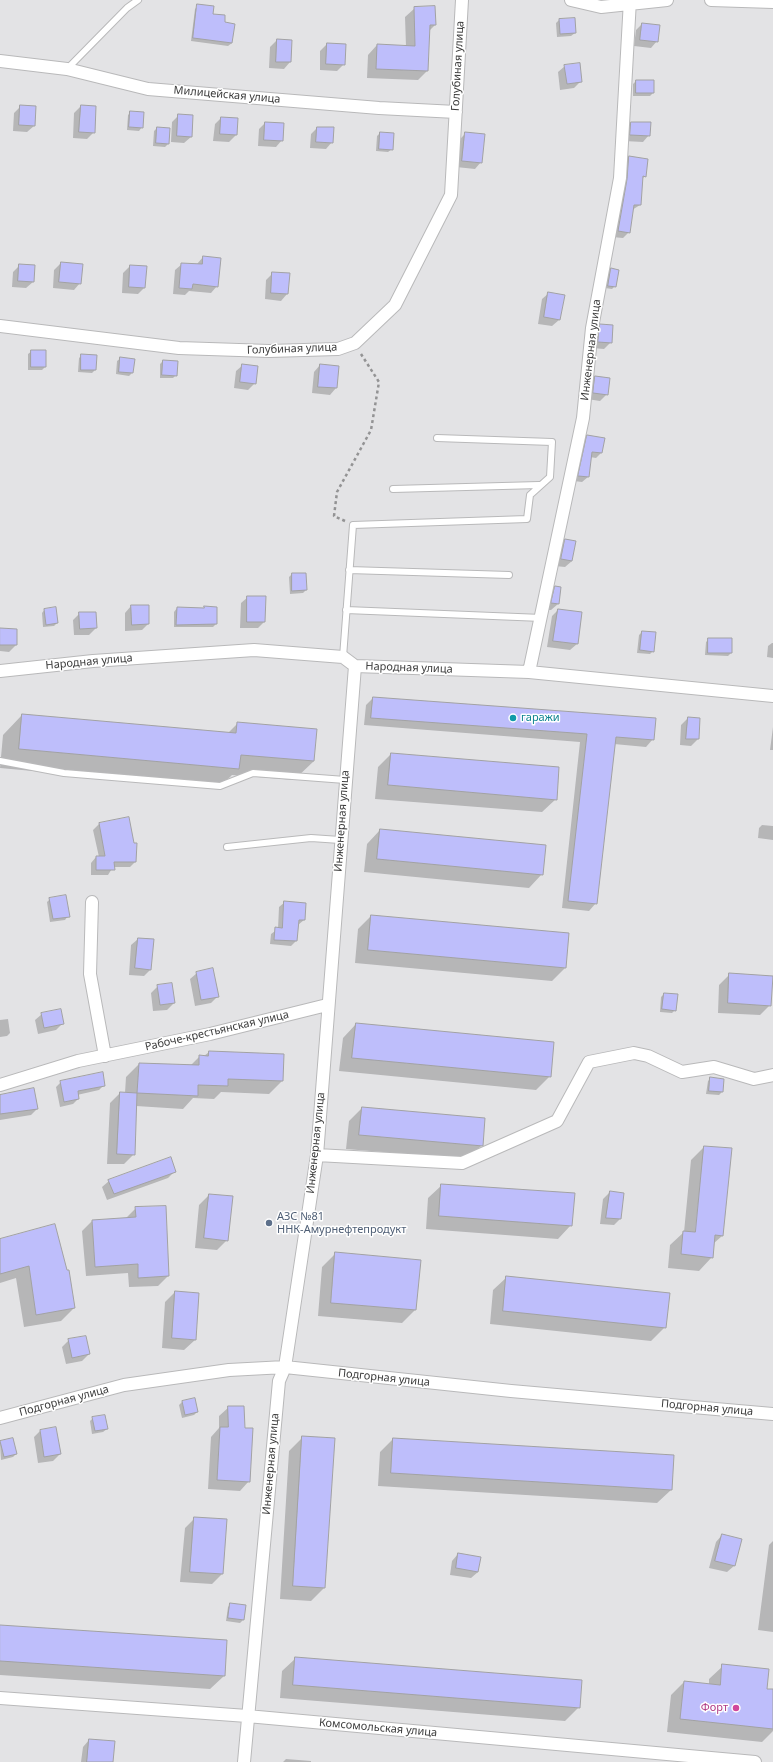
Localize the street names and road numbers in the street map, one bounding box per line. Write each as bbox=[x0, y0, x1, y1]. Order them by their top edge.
street label: Голубиная улица bbox=[449, 21, 467, 111]
street label: Милицейская улица bbox=[173, 84, 281, 106]
street label: Инженерная улица bbox=[578, 299, 604, 401]
street label: Голубиная улица bbox=[247, 341, 337, 357]
street label: Народная улица bbox=[45, 652, 133, 672]
street label: Народная улица bbox=[365, 660, 453, 676]
street label: Инженерная улица bbox=[332, 770, 352, 872]
street label: Рабоче-крестьянская улица bbox=[144, 1008, 290, 1054]
street label: Инженерная улица bbox=[304, 1092, 328, 1194]
street label: Подгорная улица bbox=[337, 1367, 431, 1389]
street label: Подгорная улица bbox=[18, 1383, 110, 1419]
street label: Подгорная улица bbox=[660, 1397, 754, 1419]
street label: Инженерная улица bbox=[260, 1413, 282, 1515]
street label: Комсомольская улица bbox=[318, 1716, 438, 1740]

